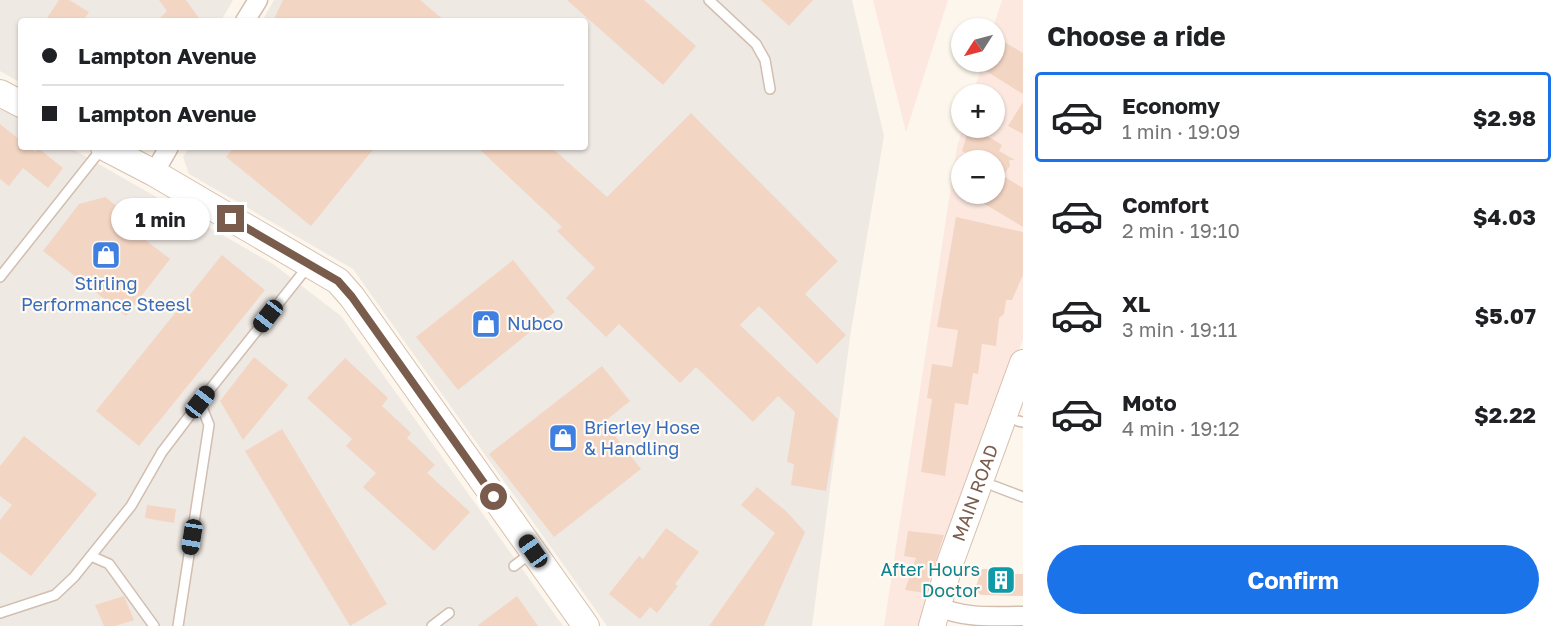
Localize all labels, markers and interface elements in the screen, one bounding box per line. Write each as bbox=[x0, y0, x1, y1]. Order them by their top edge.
north arrow bbox=[951, 18, 1005, 72]
map controls bbox=[951, 18, 1005, 204]
text: Choose a ride bbox=[1047, 20, 1226, 52]
text: Lampton Avenue bbox=[78, 42, 257, 69]
button: + bbox=[951, 84, 1005, 138]
icon: car bbox=[1050, 90, 1104, 144]
text: Economy bbox=[1122, 92, 1220, 119]
text: Lampton Avenue bbox=[78, 100, 257, 127]
text: $2.98 bbox=[1473, 104, 1536, 131]
text: 1 min · 19:09 bbox=[1122, 119, 1240, 143]
button: − bbox=[951, 150, 1005, 204]
icon: car bbox=[1050, 189, 1104, 243]
text: Comfort bbox=[1122, 191, 1209, 218]
callout: 1 min bbox=[111, 198, 210, 240]
text: $4.03 bbox=[1473, 203, 1536, 230]
route end bbox=[217, 205, 244, 232]
text: 1 min bbox=[135, 207, 186, 231]
text: 2 min · 19:10 bbox=[1122, 218, 1240, 242]
shop icon: Stirling Performance Steesl bbox=[90, 239, 122, 271]
place label: Stirling Performance Steesl bbox=[21, 272, 191, 315]
icon: car bbox=[1050, 288, 1104, 342]
text: XL bbox=[1122, 290, 1150, 317]
car bbox=[250, 296, 286, 336]
text: $5.07 bbox=[1475, 302, 1536, 329]
shop icon: Nubco bbox=[470, 308, 502, 340]
place label: Nubco bbox=[507, 312, 563, 334]
text: 3 min · 19:11 bbox=[1122, 317, 1237, 341]
car bbox=[182, 382, 218, 422]
icon: car bbox=[1050, 387, 1104, 441]
text: Moto bbox=[1122, 389, 1177, 416]
text: $2.22 bbox=[1474, 401, 1536, 428]
place label: Brierley Hose & Handling bbox=[584, 416, 700, 459]
text: 4 min · 19:12 bbox=[1122, 416, 1240, 440]
shop icon: Brierley Hose & Handling bbox=[547, 422, 579, 454]
street label: MAIN ROAD bbox=[947, 441, 1002, 544]
route start bbox=[480, 483, 507, 510]
car bbox=[180, 518, 204, 556]
car bbox=[515, 531, 551, 571]
button: Confirm bbox=[1047, 545, 1539, 614]
place label: After Hours Doctor bbox=[880, 558, 980, 601]
building icon: After Hours Doctor bbox=[985, 564, 1017, 596]

